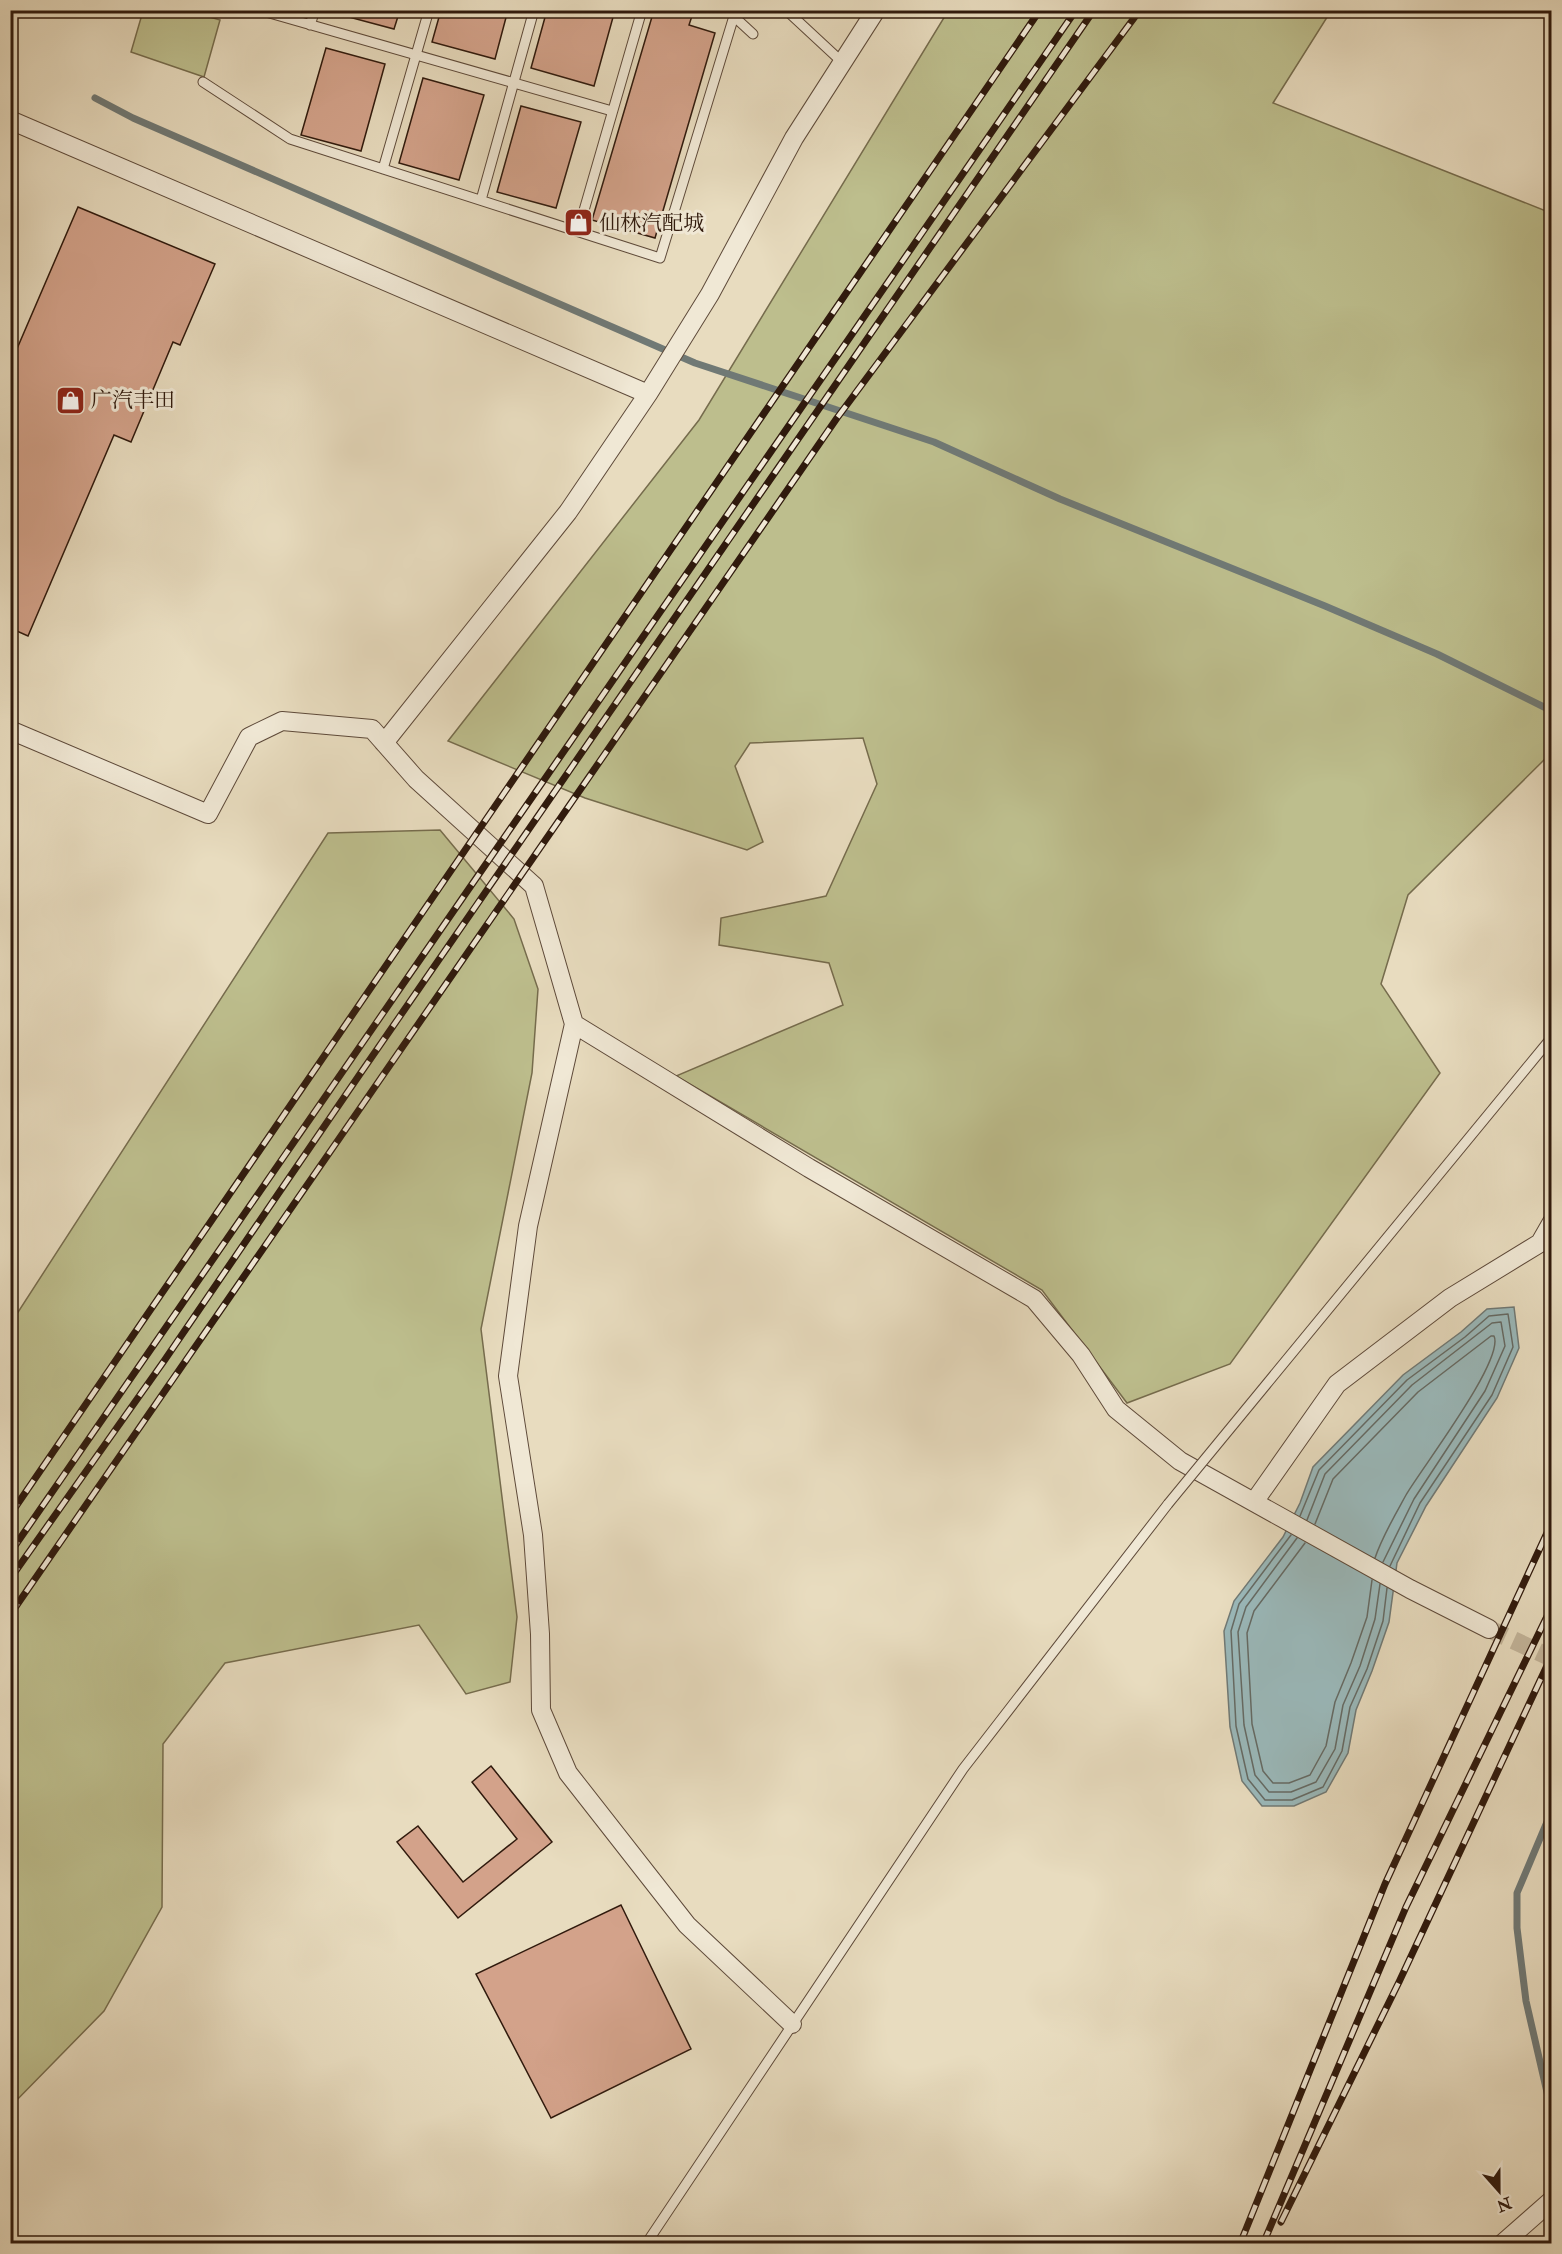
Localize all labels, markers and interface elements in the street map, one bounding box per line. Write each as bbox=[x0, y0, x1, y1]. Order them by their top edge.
shop icon: 仙林汽配城 bbox=[562, 207, 594, 239]
place label: 仙林汽配城 bbox=[599, 210, 704, 237]
shop icon: 广汽丰田 bbox=[54, 384, 86, 416]
place label: 广汽丰田 bbox=[91, 387, 175, 414]
north arrow bbox=[1469, 2161, 1529, 2221]
text: N bbox=[1493, 2192, 1515, 2216]

